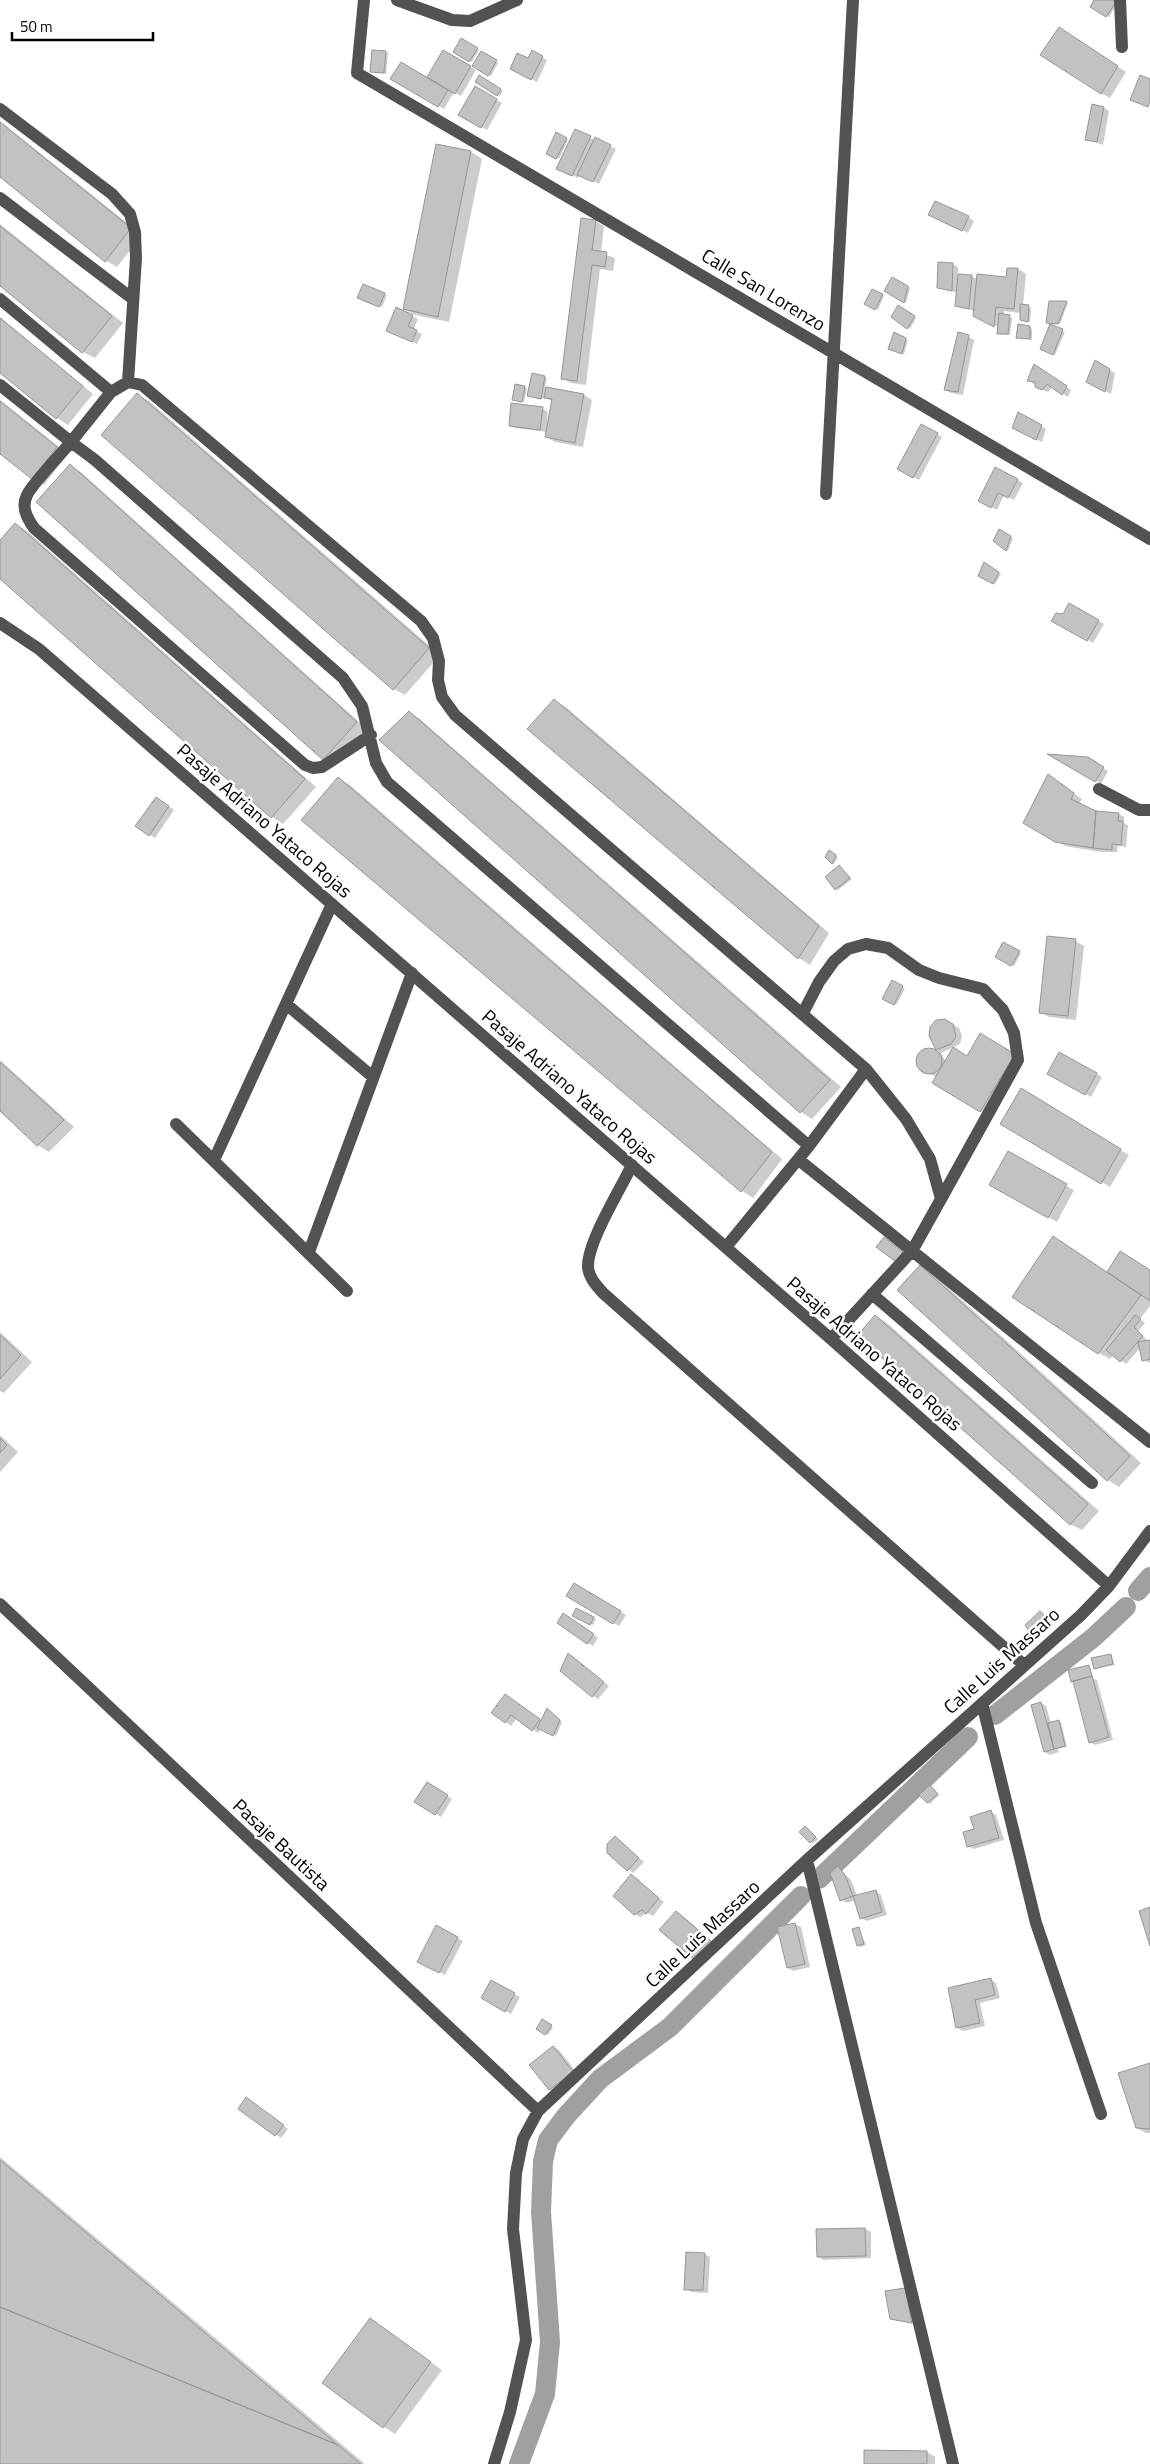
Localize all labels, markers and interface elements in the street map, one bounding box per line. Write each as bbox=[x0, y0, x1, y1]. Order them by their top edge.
scale bar bbox=[12, 10, 154, 42]
text: 50 m bbox=[20, 15, 53, 38]
street label: Calle San Lorenzo bbox=[696, 240, 832, 338]
street label: Pasaje Adriano Yataco Rojas bbox=[171, 736, 359, 905]
street label: Pasaje Adriano Yataco Rojas bbox=[476, 1002, 664, 1171]
street label: Pasaje Adriano Yataco Rojas bbox=[781, 1269, 969, 1438]
street label: Calle Luis Massaro bbox=[936, 1600, 1066, 1720]
street label: Pasaje Bautista bbox=[227, 1791, 338, 1897]
street label: Calle Luis Massaro bbox=[638, 1872, 766, 1994]

